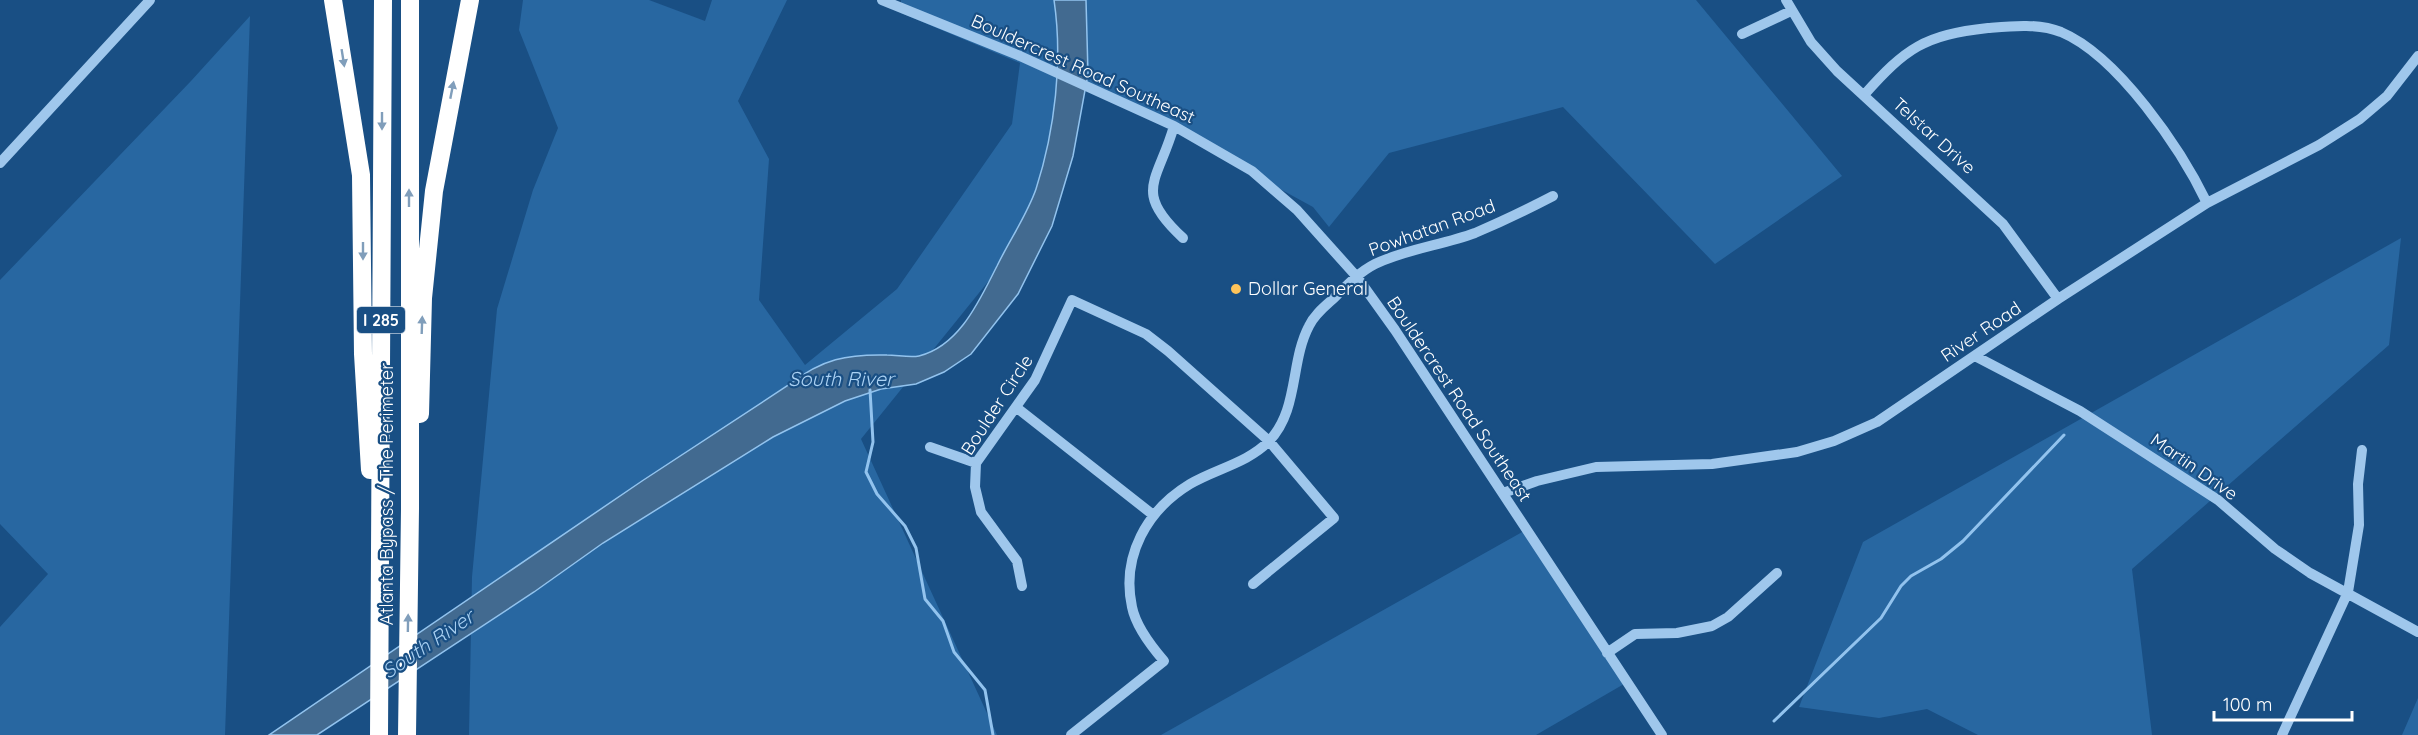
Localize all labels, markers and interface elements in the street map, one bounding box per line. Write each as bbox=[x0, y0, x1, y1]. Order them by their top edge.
street label: Bouldercrest Road Southeast bbox=[968, 9, 1199, 128]
one-way arrow bbox=[339, 48, 348, 67]
one-way arrow bbox=[448, 80, 457, 99]
street label: Telstar Drive bbox=[1888, 92, 1981, 179]
one-way arrow bbox=[377, 112, 387, 131]
one-way arrow bbox=[404, 189, 414, 208]
street label: Powhatan Road bbox=[1365, 194, 1498, 261]
one-way arrow bbox=[358, 242, 368, 261]
place label: Dollar General bbox=[1248, 277, 1368, 300]
marker: Dollar General bbox=[1229, 282, 1243, 296]
street label: Bouldercrest Road Southeast bbox=[1382, 292, 1537, 506]
street label: River Road bbox=[1936, 296, 2025, 367]
road number: I 285 bbox=[357, 307, 405, 333]
one-way arrow bbox=[417, 315, 426, 334]
street label: Boulder Circle bbox=[956, 350, 1038, 459]
street label: Atlanta Bypass / The Perimeter bbox=[375, 363, 398, 625]
water label: South River bbox=[788, 366, 896, 391]
street label: Martin Drive bbox=[2146, 428, 2242, 505]
water label: South River bbox=[377, 602, 480, 683]
one-way arrow bbox=[403, 613, 413, 632]
scale bar bbox=[2214, 684, 2352, 722]
text: 100 m bbox=[2223, 693, 2272, 716]

